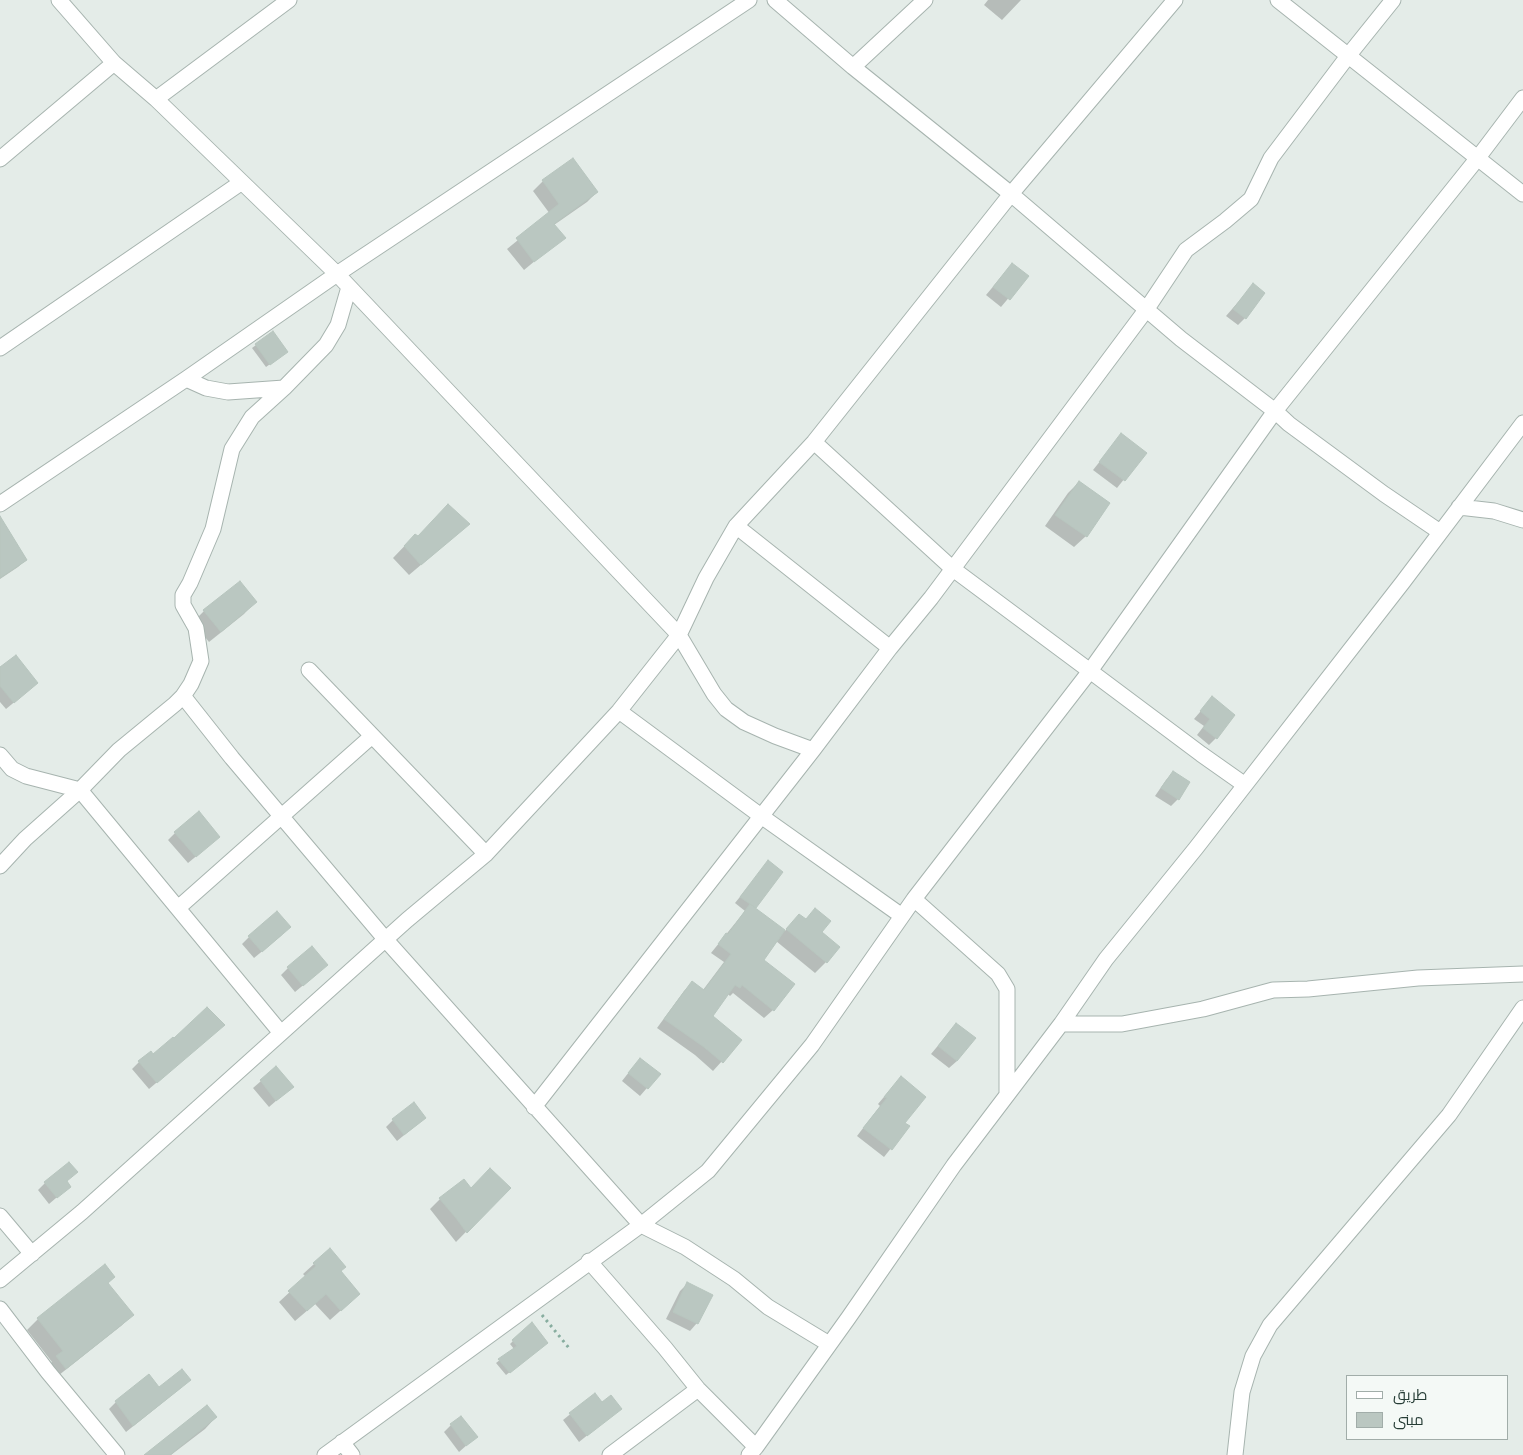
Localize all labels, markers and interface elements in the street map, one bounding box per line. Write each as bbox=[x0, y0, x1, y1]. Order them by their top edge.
legend bbox=[1346, 1375, 1508, 1440]
text: طريق bbox=[1393, 1385, 1427, 1403]
text: مبنى bbox=[1393, 1410, 1424, 1428]

